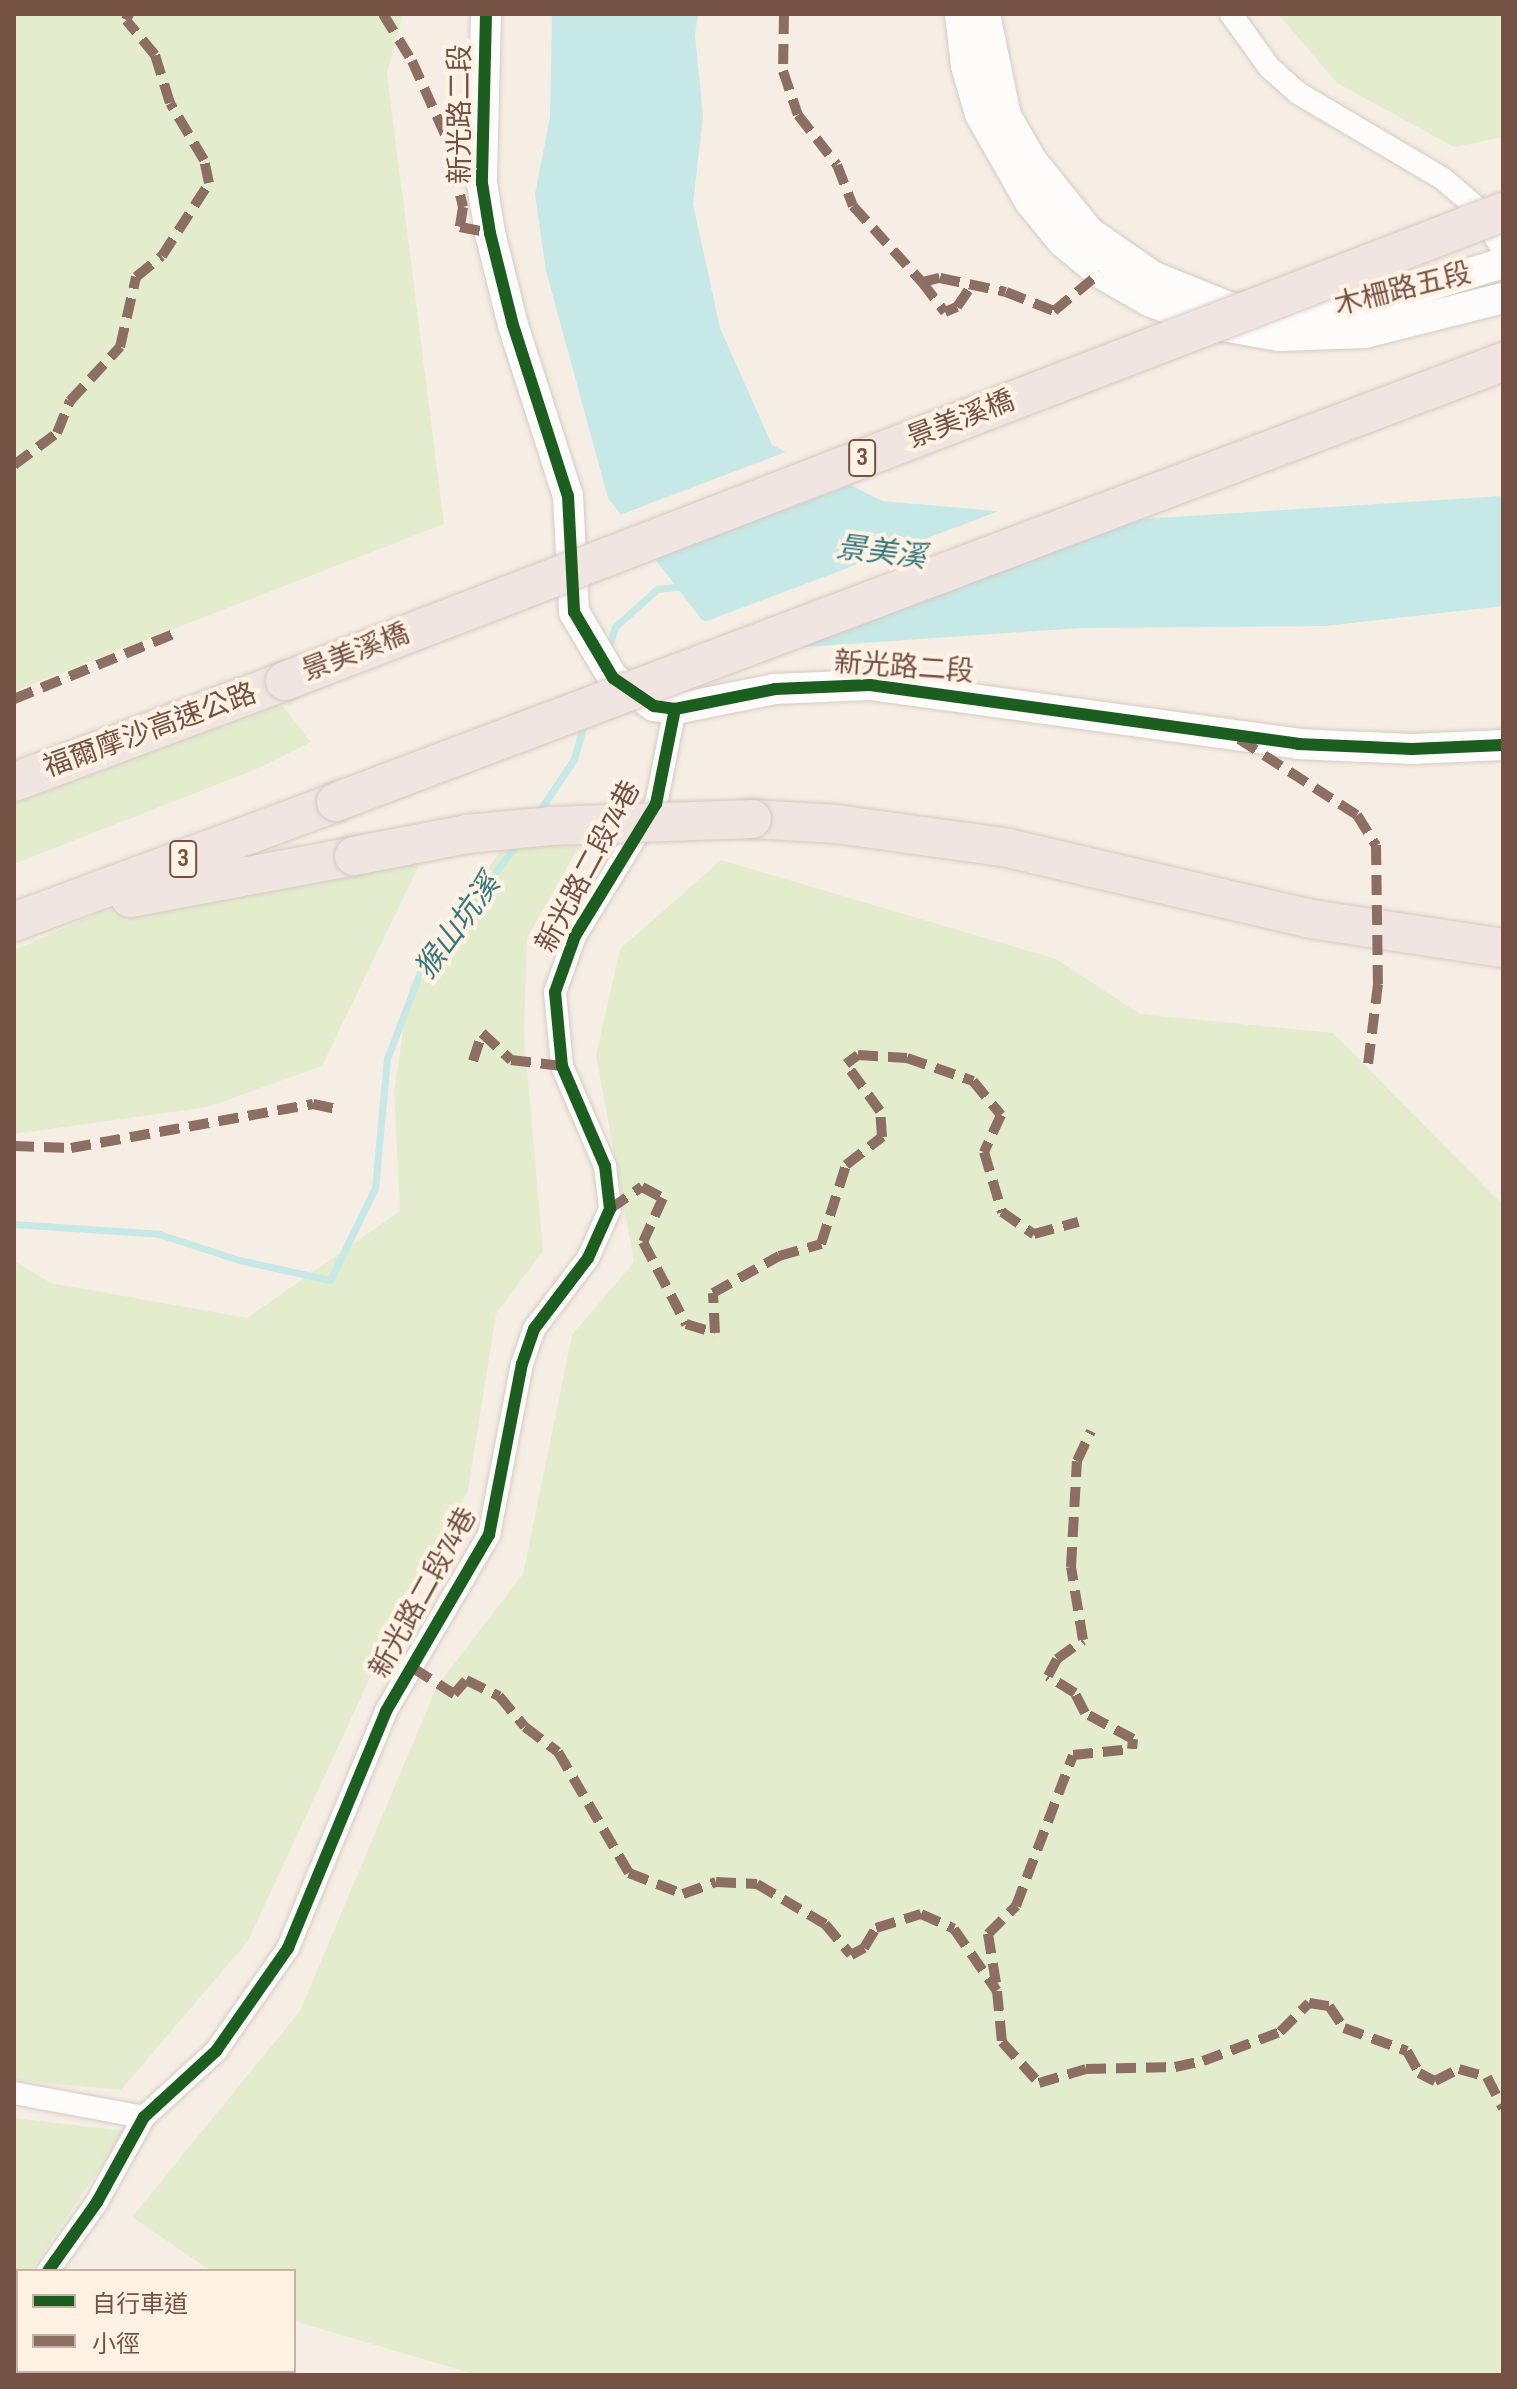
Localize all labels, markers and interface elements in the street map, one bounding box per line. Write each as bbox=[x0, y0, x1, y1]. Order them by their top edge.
street label: 新光路二段 bbox=[444, 44, 478, 184]
street label: 木柵路五段 bbox=[1331, 257, 1475, 323]
street label: 景美溪橋 bbox=[903, 384, 1019, 456]
road number: 3 bbox=[848, 436, 876, 480]
water label: 景美溪 bbox=[834, 530, 928, 576]
street label: 景美溪橋 bbox=[298, 617, 414, 689]
street label: 新光路二段 bbox=[833, 646, 975, 690]
street label: 福爾摩沙高速公路 bbox=[39, 677, 261, 785]
street label: 新光路二段74巷 bbox=[530, 775, 648, 959]
road number: 3 bbox=[169, 837, 197, 881]
water label: 猴山坑溪 bbox=[408, 868, 508, 986]
street label: 新光路二段74巷 bbox=[363, 1502, 485, 1684]
legend bbox=[16, 2269, 296, 2373]
text: 自行車道 bbox=[92, 2290, 188, 2319]
text: 小徑 bbox=[92, 2330, 140, 2359]

